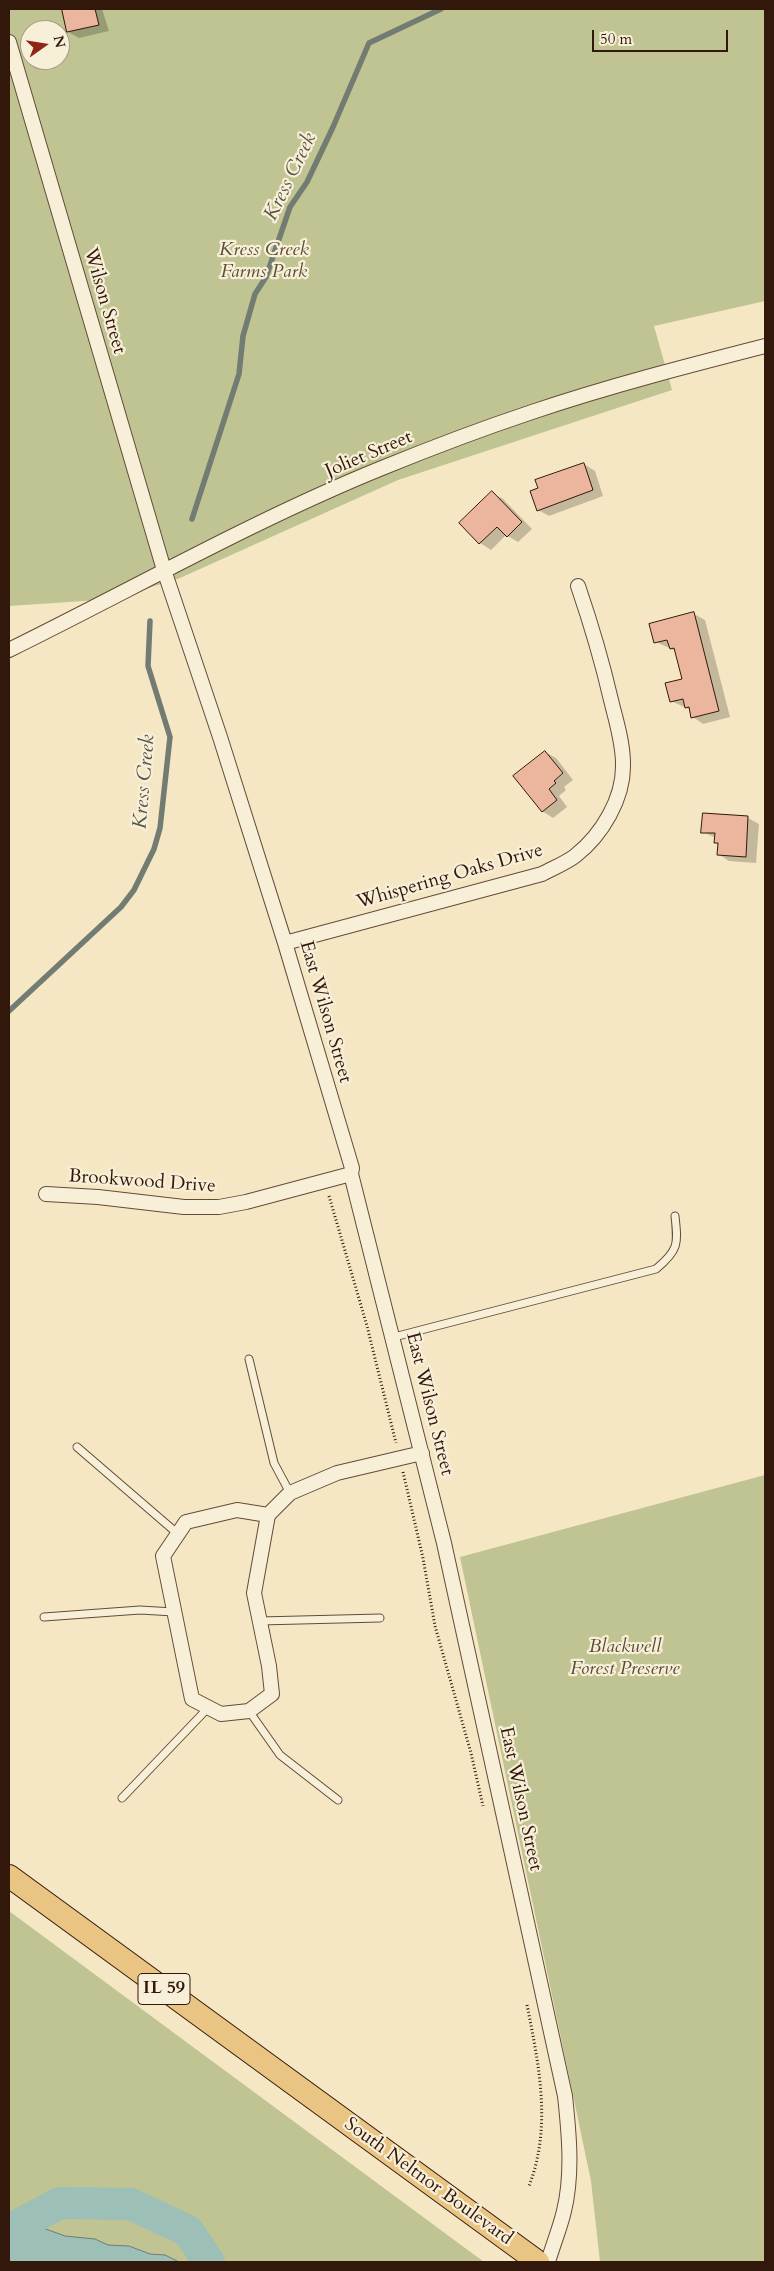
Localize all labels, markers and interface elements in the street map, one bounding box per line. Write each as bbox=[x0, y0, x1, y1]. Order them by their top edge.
north arrow bbox=[20, 20, 70, 70]
scale bar bbox=[594, 20, 730, 52]
text: 50 m bbox=[600, 29, 632, 49]
text: N bbox=[49, 34, 70, 50]
water label: Kress Creek bbox=[259, 129, 323, 225]
park label: Kress Creek Farms Park bbox=[219, 240, 309, 284]
street label: Wilson Street bbox=[78, 245, 130, 357]
street label: Joliet Street bbox=[322, 426, 416, 484]
water label: Kress Creek bbox=[129, 734, 161, 830]
street label: Whispering Oaks Drive bbox=[354, 839, 546, 915]
street label: East Wilson Street bbox=[294, 938, 356, 1086]
street label: Brookwood Drive bbox=[68, 1165, 216, 1199]
street label: East Wilson Street bbox=[400, 1330, 458, 1478]
park label: Blackwell Forest Preserve bbox=[570, 1637, 680, 1681]
street label: East Wilson Street bbox=[494, 1725, 546, 1873]
road number: IL 59 bbox=[138, 1974, 190, 2005]
street label: South Neltnor Boulevard bbox=[339, 2113, 517, 2251]

